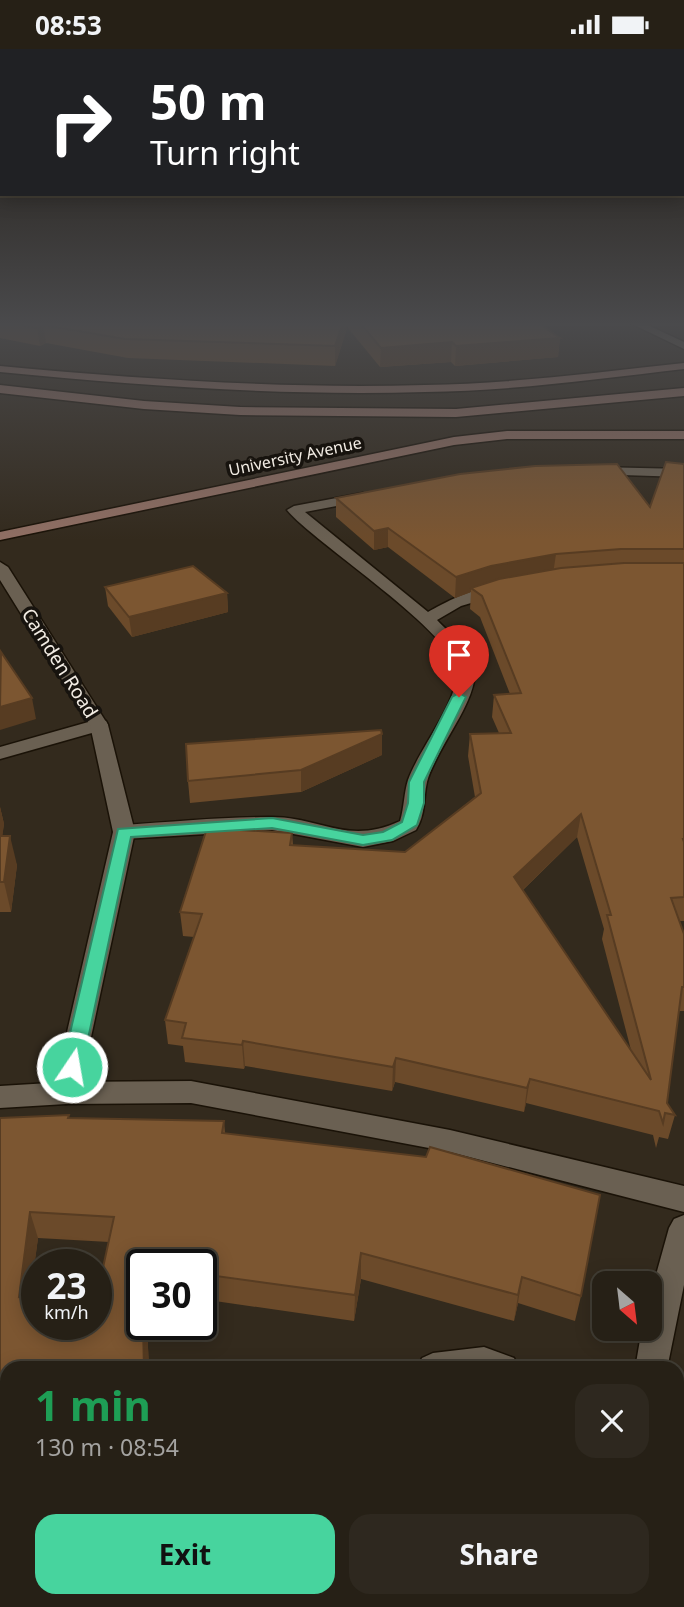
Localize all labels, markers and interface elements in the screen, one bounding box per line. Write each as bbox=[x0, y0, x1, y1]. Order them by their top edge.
text: 08:53 bbox=[35, 7, 102, 43]
text: 50 m bbox=[150, 68, 267, 134]
icon: right bbox=[35, 77, 126, 168]
text: Turn right bbox=[150, 131, 300, 174]
street label: University Avenue bbox=[226, 431, 364, 481]
street label: Camden Road bbox=[16, 603, 104, 723]
pin bbox=[429, 625, 489, 697]
icon: arrive bbox=[440, 636, 478, 674]
position arrow bbox=[35, 1030, 109, 1104]
speed limit sign: 30 bbox=[126, 1249, 217, 1340]
text: 23 bbox=[46, 1262, 87, 1309]
north arrow bbox=[592, 1271, 662, 1341]
map controls bbox=[592, 1271, 662, 1341]
text: km/h bbox=[44, 1300, 89, 1324]
text: 1 min bbox=[35, 1376, 151, 1433]
button: close bbox=[575, 1384, 649, 1458]
text: 130 m · 08:54 bbox=[35, 1431, 179, 1463]
button: Exit bbox=[35, 1514, 335, 1594]
button: Share bbox=[349, 1514, 649, 1594]

